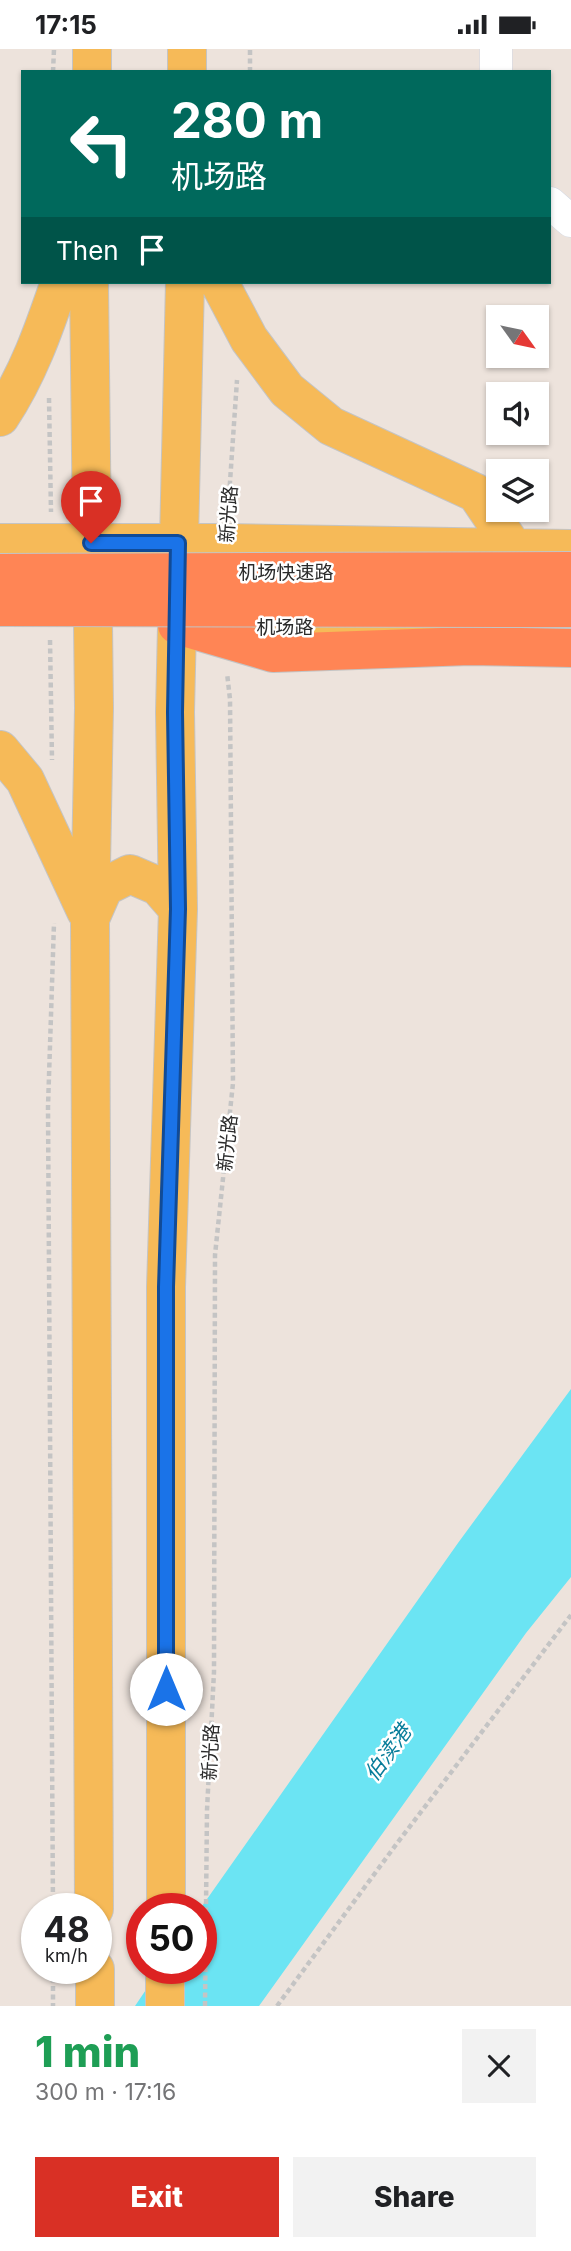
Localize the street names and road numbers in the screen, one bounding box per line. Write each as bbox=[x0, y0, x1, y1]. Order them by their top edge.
street label: 新光路 bbox=[215, 485, 242, 543]
street label: 机场快速路 bbox=[238, 561, 334, 584]
street label: 机场路 bbox=[256, 616, 314, 639]
street label: 新光路 bbox=[213, 1113, 242, 1173]
street label: 新光路 bbox=[198, 1723, 223, 1781]

